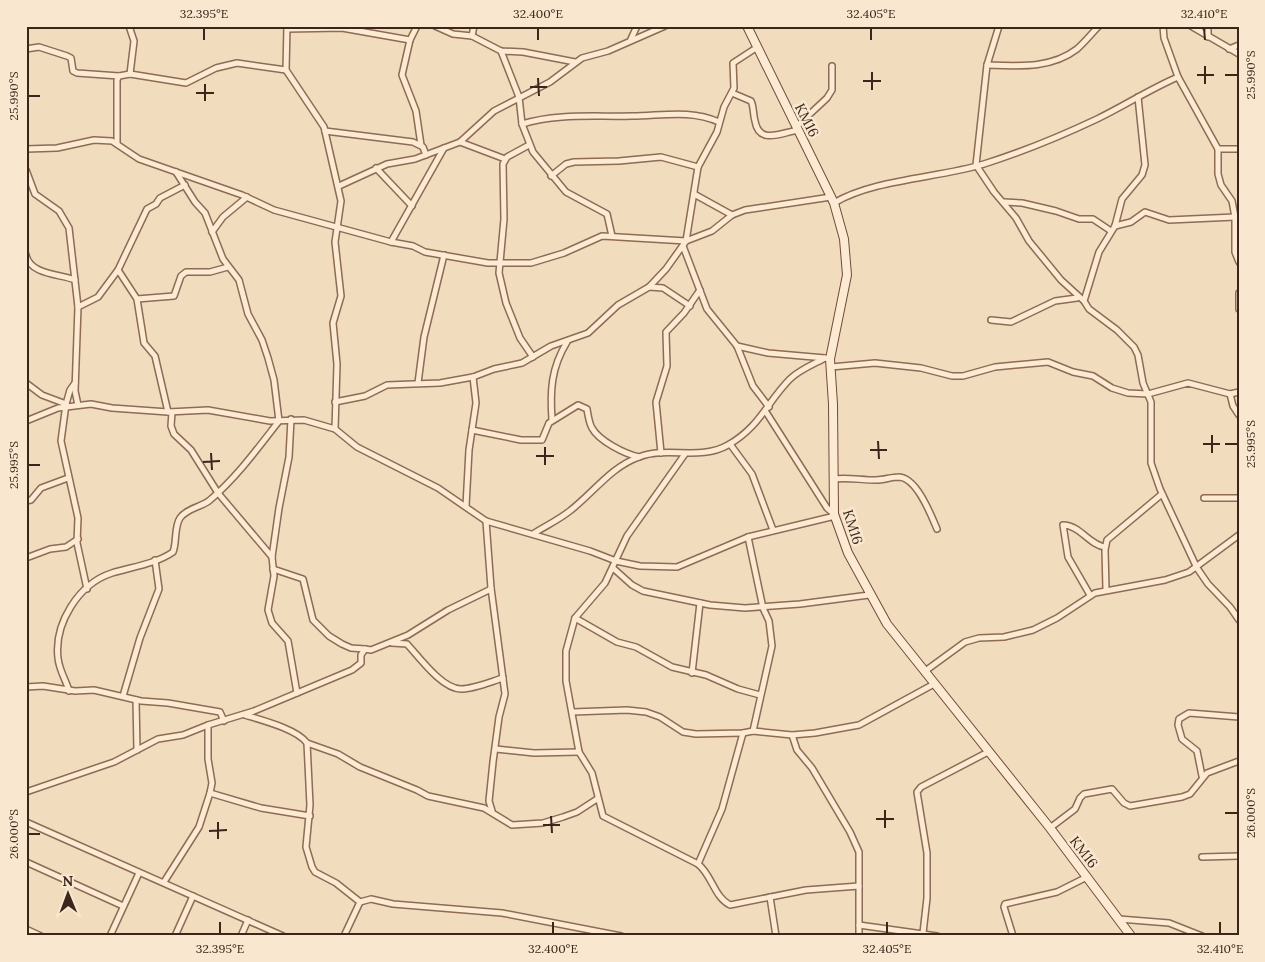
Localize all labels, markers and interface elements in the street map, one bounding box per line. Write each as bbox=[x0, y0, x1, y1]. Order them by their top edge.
text: 32.395°E bbox=[180, 6, 228, 21]
text: 32.400°E bbox=[513, 6, 563, 21]
text: 32.405°E bbox=[847, 6, 895, 21]
text: 32.410°E bbox=[1181, 6, 1227, 21]
text: 25.990°S bbox=[1243, 50, 1258, 99]
text: 25.990°S bbox=[6, 71, 21, 120]
street label: KM16 bbox=[791, 100, 823, 140]
text: 25.995°S bbox=[1243, 420, 1258, 468]
text: 25.995°S bbox=[6, 441, 21, 489]
street label: KM16 bbox=[839, 507, 867, 547]
text: 26.000°S bbox=[1243, 788, 1258, 838]
text: 26.000°S bbox=[6, 809, 21, 859]
street label: KM16 bbox=[1066, 832, 1102, 872]
north arrow bbox=[42, 870, 92, 920]
text: N bbox=[62, 872, 74, 890]
text: 32.395°E bbox=[196, 941, 244, 956]
text: 32.400°E bbox=[528, 941, 578, 956]
text: 32.405°E bbox=[863, 941, 911, 956]
text: 32.410°E bbox=[1197, 941, 1243, 956]

